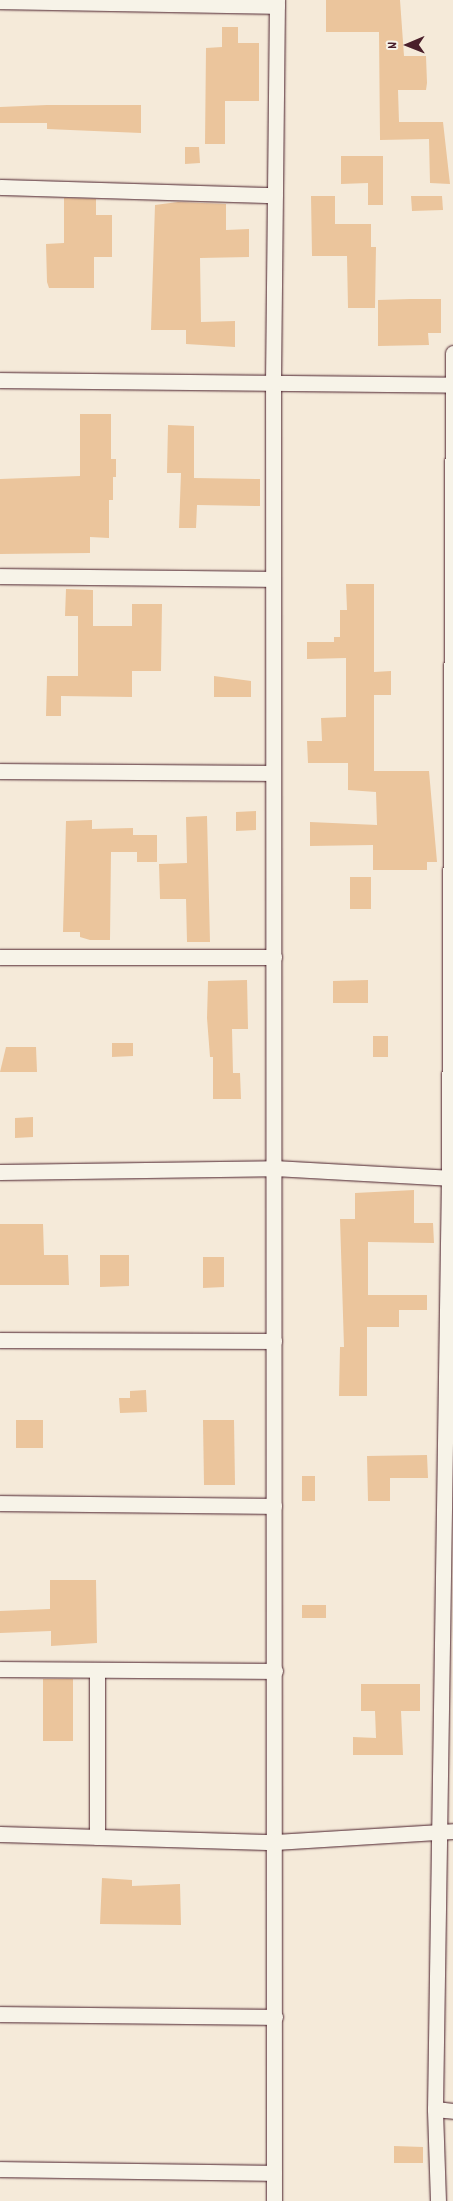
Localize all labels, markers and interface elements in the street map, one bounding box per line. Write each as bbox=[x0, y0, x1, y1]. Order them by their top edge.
north arrow bbox=[383, 20, 433, 70]
text: N bbox=[383, 42, 403, 49]

